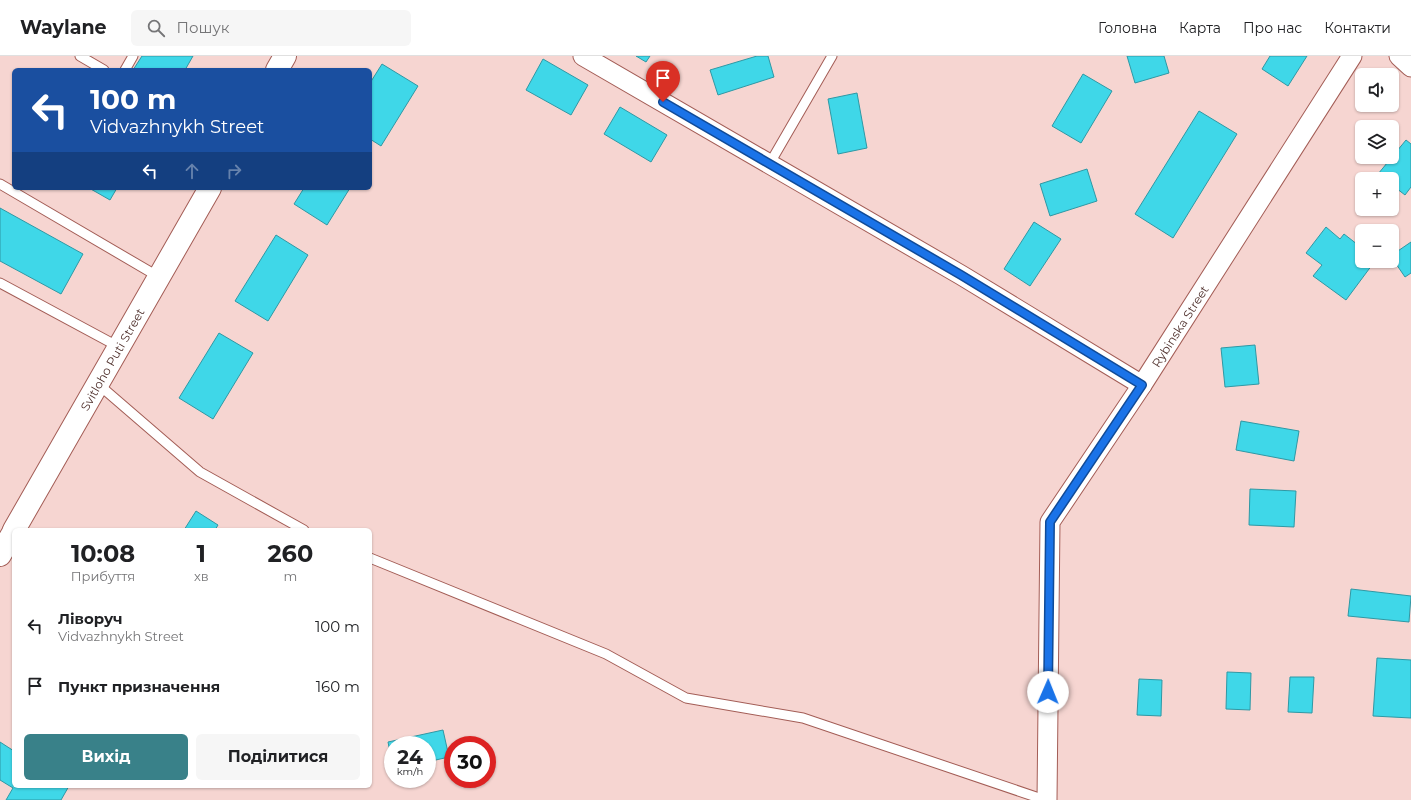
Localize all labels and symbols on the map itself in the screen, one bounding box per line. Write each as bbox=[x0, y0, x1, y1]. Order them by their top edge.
pin bbox=[646, 61, 680, 102]
street label: Rybinska Street bbox=[1148, 282, 1211, 370]
street label: Svitloho Puti Street bbox=[77, 305, 147, 413]
position arrow bbox=[1027, 671, 1069, 713]
speed limit sign: 30 bbox=[444, 736, 496, 788]

